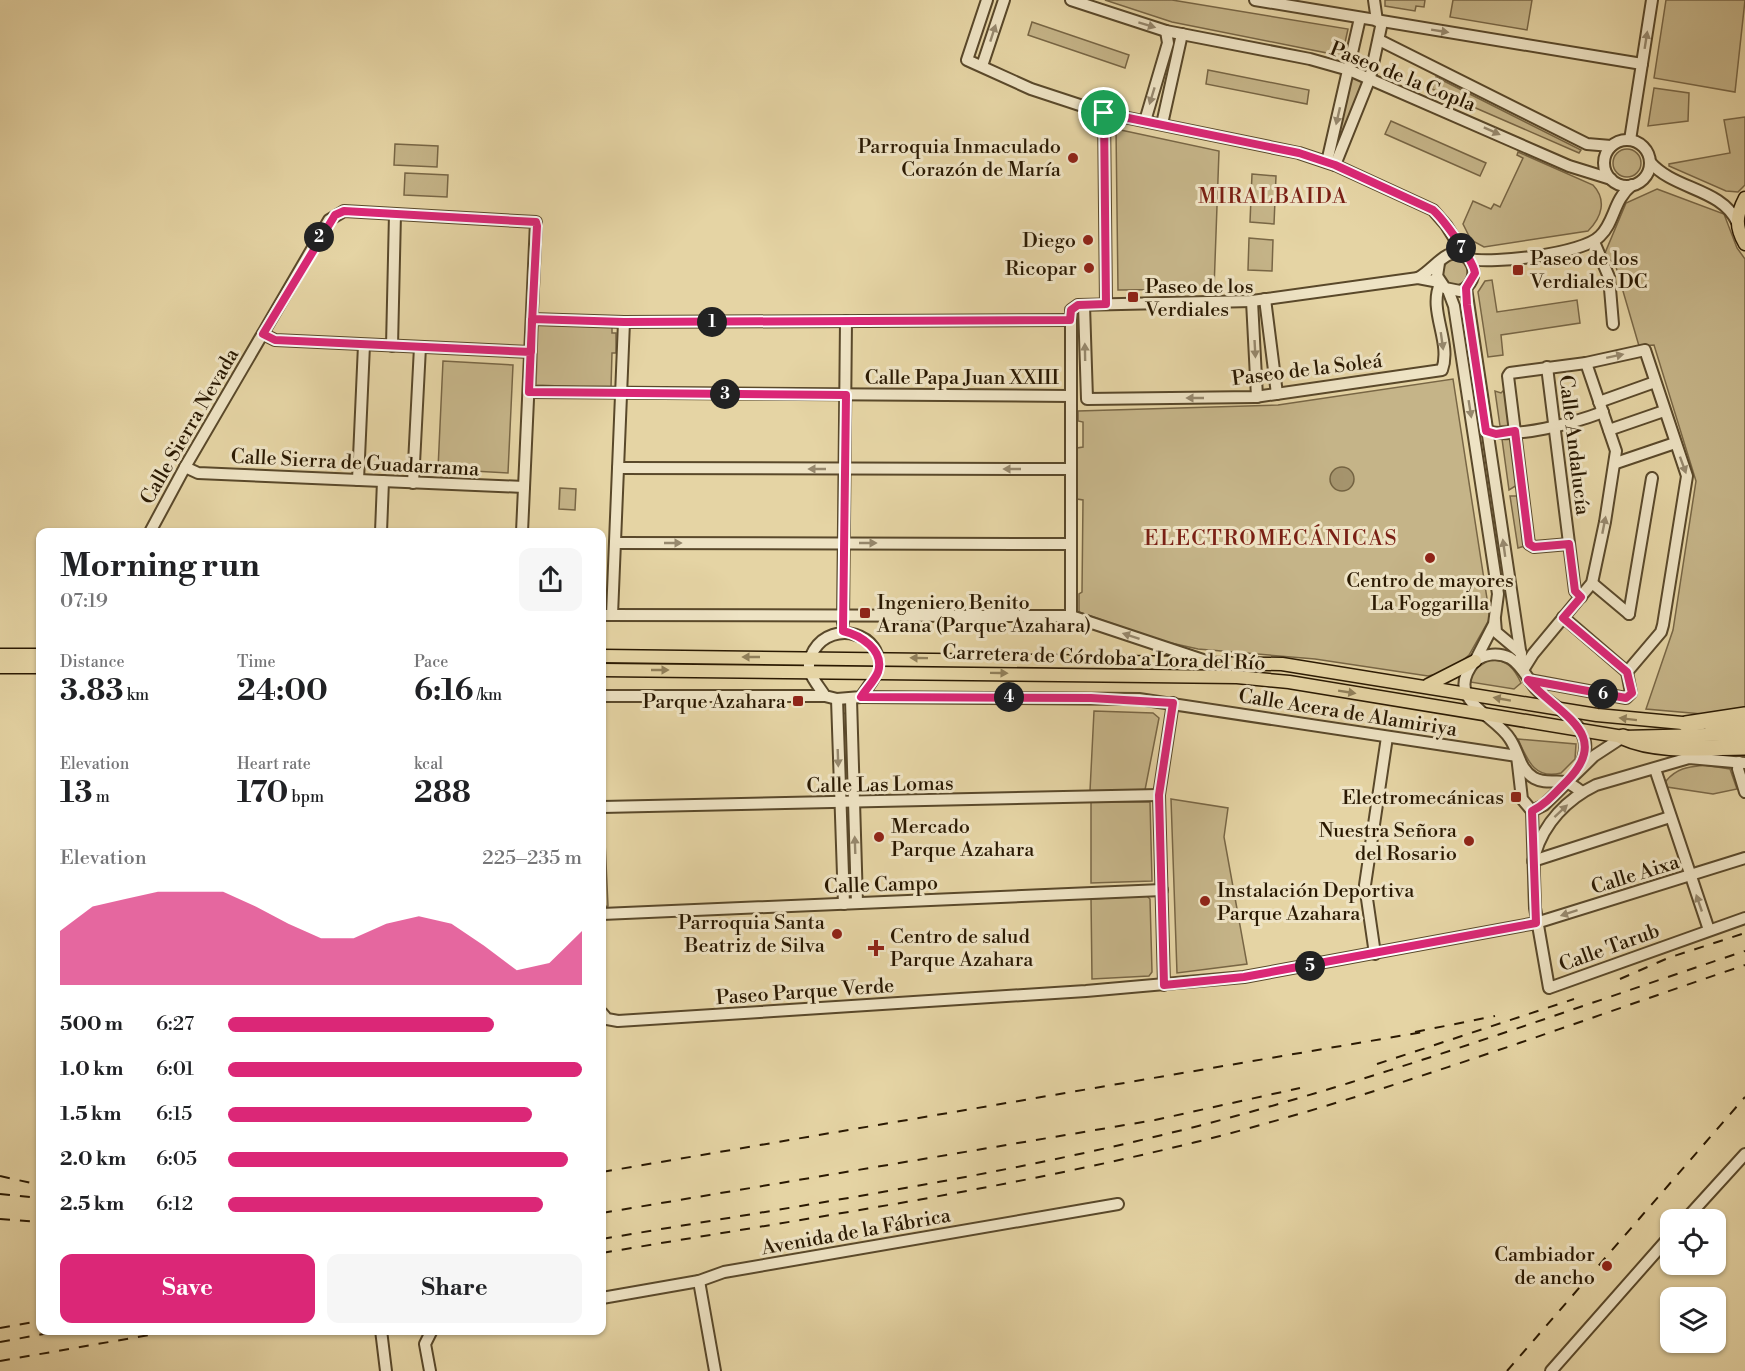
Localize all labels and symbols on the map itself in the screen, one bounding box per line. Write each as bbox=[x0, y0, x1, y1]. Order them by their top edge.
one-way arrow bbox=[1138, 21, 1156, 30]
one-way arrow bbox=[989, 24, 998, 42]
one-way arrow bbox=[1430, 26, 1449, 35]
one-way arrow bbox=[1642, 31, 1651, 50]
street label: Paseo de la Copla bbox=[1326, 37, 1480, 118]
pin bbox=[1078, 87, 1129, 138]
one-way arrow bbox=[1147, 87, 1156, 105]
one-way arrow bbox=[1333, 107, 1343, 125]
one-way arrow bbox=[1484, 126, 1502, 136]
place label: Parroquia Inmaculado Corazón de María bbox=[858, 135, 1062, 183]
marker: Parroquia Inmaculado Corazón de María bbox=[1066, 151, 1080, 165]
district label: MIRALBAIDA bbox=[1198, 184, 1348, 210]
pin: 2 bbox=[304, 222, 334, 252]
place label: Diego bbox=[1022, 229, 1076, 254]
marker: Diego bbox=[1081, 233, 1095, 247]
pin: 7 bbox=[1446, 233, 1476, 263]
place label: Paseo de los Verdiales DC bbox=[1529, 247, 1647, 295]
place label: Ricopar bbox=[1005, 257, 1077, 282]
marker: Ricopar bbox=[1082, 261, 1096, 275]
marker: Paseo de los Verdiales DC bbox=[1511, 263, 1525, 277]
place label: Paseo de los Verdiales bbox=[1144, 275, 1253, 323]
marker: Paseo de los Verdiales bbox=[1126, 290, 1140, 304]
pin: 1 bbox=[697, 307, 727, 337]
one-way arrow bbox=[1437, 331, 1446, 350]
one-way arrow bbox=[1250, 340, 1260, 359]
one-way arrow bbox=[1080, 342, 1089, 361]
street label: Calle Sierra Nevada bbox=[135, 343, 246, 509]
street label: Paseo de la Soleá bbox=[1230, 349, 1385, 392]
one-way arrow bbox=[1606, 351, 1625, 360]
street label: Calle Papa Juan XXIII bbox=[865, 366, 1060, 391]
street label: Calle Andalucía bbox=[1553, 374, 1595, 518]
pin: 3 bbox=[710, 379, 740, 409]
one-way arrow bbox=[1185, 393, 1204, 403]
one-way arrow bbox=[1466, 399, 1475, 418]
street label: Calle Sierra de Guadarrama bbox=[230, 445, 481, 483]
one-way arrow bbox=[1678, 456, 1688, 474]
one-way arrow bbox=[808, 464, 827, 474]
one-way arrow bbox=[1003, 464, 1022, 474]
one-way arrow bbox=[1600, 516, 1609, 535]
district label: ELECTROMECÁNICAS bbox=[1144, 524, 1398, 552]
one-way arrow bbox=[664, 538, 683, 548]
one-way arrow bbox=[859, 538, 878, 548]
one-way arrow bbox=[1499, 538, 1508, 557]
marker: Centro de mayores La Foggarilla bbox=[1423, 551, 1437, 565]
place label: Centro de mayores La Foggarilla bbox=[1346, 569, 1514, 617]
place label: Ingeniero Benito Arana (Parque Azahara) bbox=[876, 591, 1091, 639]
marker: Ingeniero Benito Arana (Parque Azahara) bbox=[858, 606, 872, 620]
one-way arrow bbox=[1122, 631, 1140, 640]
street label: Carretera de Córdoba a Lora del Río bbox=[942, 640, 1266, 677]
one-way arrow bbox=[742, 652, 761, 662]
one-way arrow bbox=[909, 654, 928, 663]
one-way arrow bbox=[650, 665, 669, 675]
one-way arrow bbox=[990, 668, 1009, 678]
pin: 6 bbox=[1588, 679, 1618, 709]
pin: 4 bbox=[994, 682, 1024, 712]
street label: Calle Acera de Alamiriya bbox=[1237, 684, 1460, 743]
one-way arrow bbox=[1338, 687, 1357, 696]
place label: Parque Azahara bbox=[643, 690, 787, 715]
marker: Parque Azahara bbox=[791, 694, 805, 708]
one-way arrow bbox=[1493, 694, 1512, 703]
one-way arrow bbox=[1619, 714, 1638, 724]
one-way arrow bbox=[834, 748, 843, 767]
street label: Calle Las Lomas bbox=[806, 772, 954, 799]
place label: Electromecánicas bbox=[1342, 786, 1504, 811]
marker: Electromecánicas bbox=[1509, 790, 1523, 804]
one-way arrow bbox=[1553, 804, 1568, 818]
place label: Mercado Parque Azahara bbox=[891, 815, 1035, 863]
place label: Nuestra Señora del Rosario bbox=[1319, 819, 1458, 867]
marker: Mercado Parque Azahara bbox=[872, 830, 886, 844]
marker: Nuestra Señora del Rosario bbox=[1462, 834, 1476, 848]
one-way arrow bbox=[851, 835, 860, 854]
street label: Calle Aixa bbox=[1588, 850, 1683, 901]
street label: Calle Campo bbox=[824, 871, 938, 900]
place label: Instalación Deportiva Parque Azahara bbox=[1217, 879, 1415, 927]
one-way arrow bbox=[1694, 893, 1704, 911]
marker: Instalación Deportiva Parque Azahara bbox=[1198, 894, 1212, 908]
one-way arrow bbox=[1560, 909, 1578, 919]
place label: Parroquia Santa Beatriz de Silva bbox=[678, 911, 826, 959]
street label: Calle Tarub bbox=[1556, 919, 1663, 978]
place label: Centro de salud Parque Azahara bbox=[890, 925, 1034, 973]
marker: Parroquia Santa Beatriz de Silva bbox=[830, 927, 844, 941]
marker: Centro de salud Parque Azahara bbox=[867, 939, 885, 957]
pin: 5 bbox=[1295, 951, 1325, 981]
street label: Paseo Parque Verde bbox=[715, 974, 895, 1011]
street label: Avenida de la Fábrica bbox=[759, 1203, 954, 1262]
place label: Cambiador de ancho bbox=[1494, 1243, 1595, 1291]
marker: Cambiador de ancho bbox=[1600, 1259, 1614, 1273]

